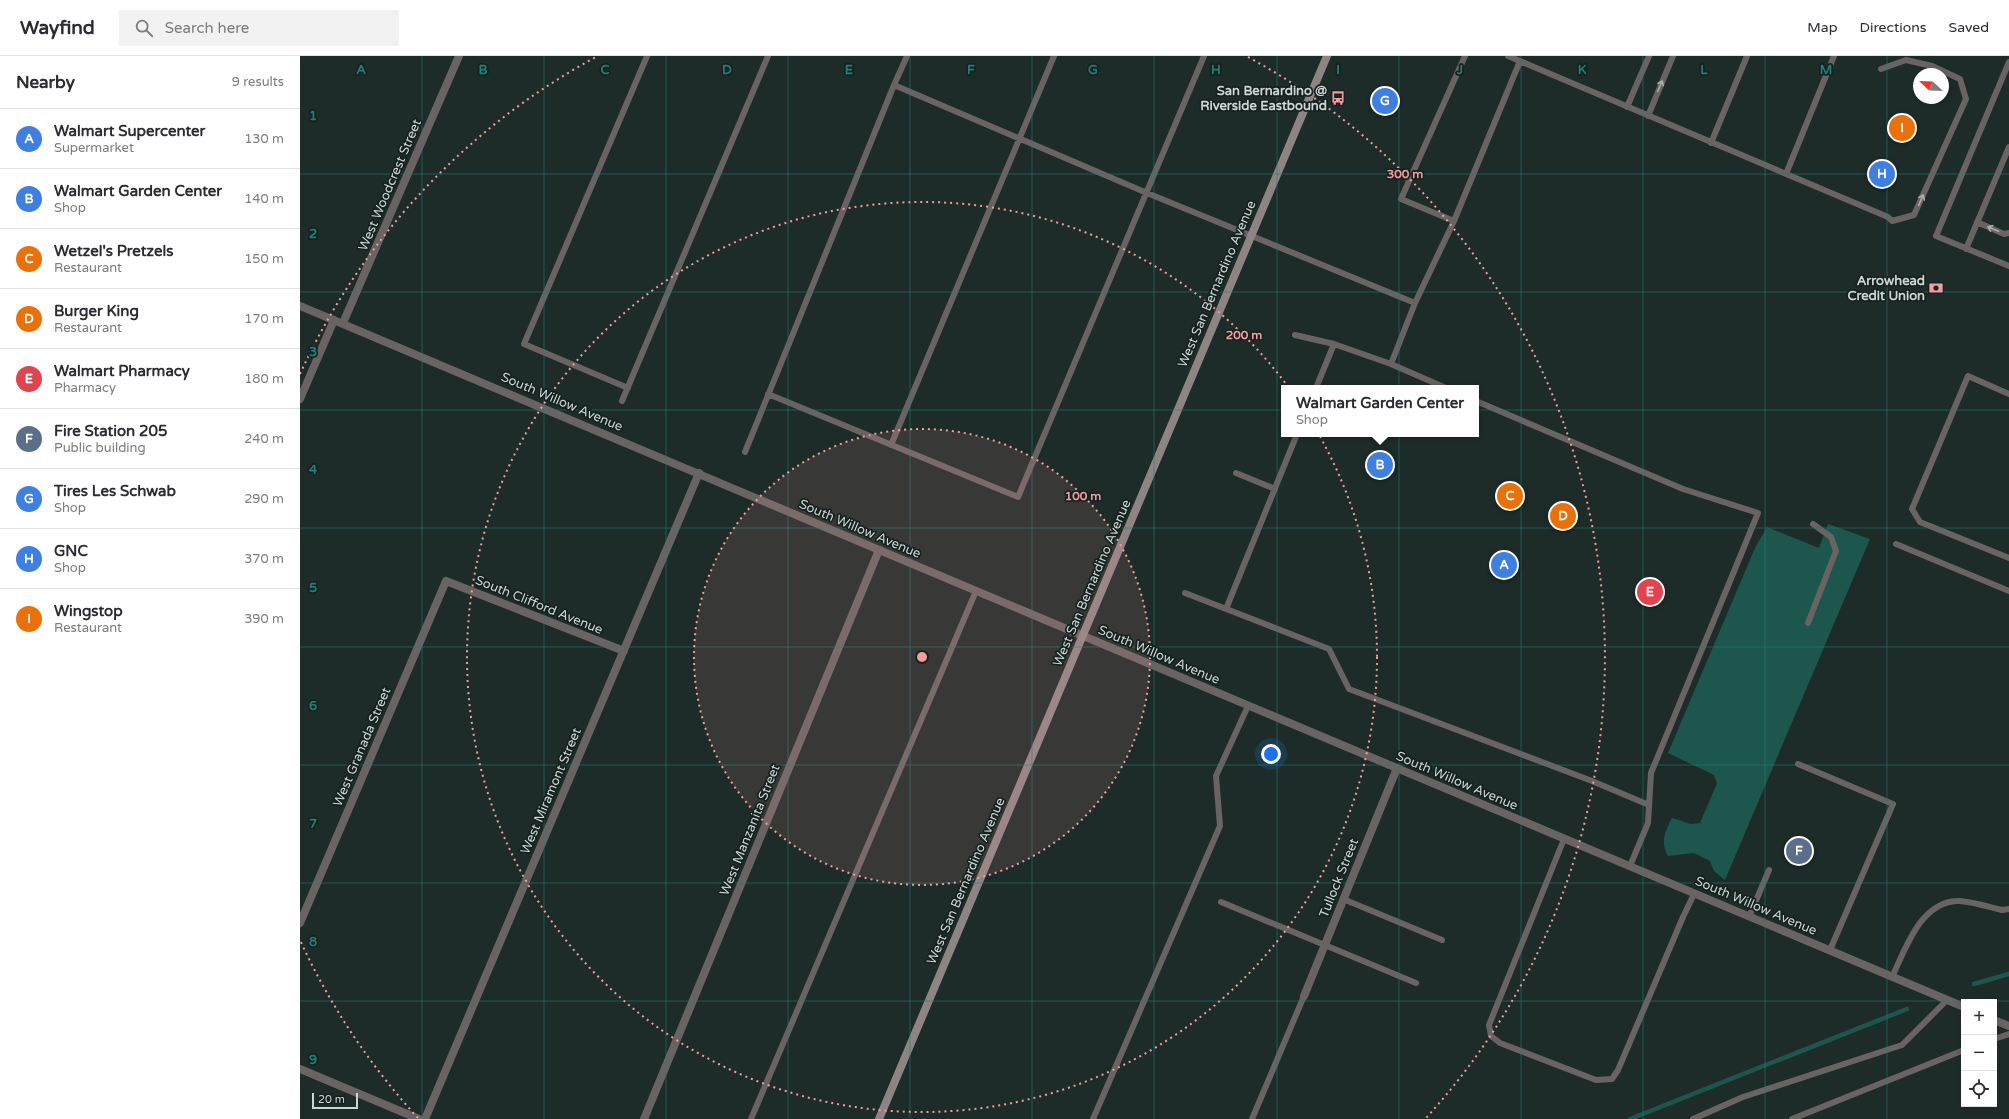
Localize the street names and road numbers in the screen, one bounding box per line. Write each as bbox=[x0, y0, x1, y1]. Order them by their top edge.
street label: West Woodcrest Street bbox=[355, 117, 425, 253]
street label: West San Bernardino Avenue bbox=[1175, 198, 1259, 370]
street label: South Willow Avenue bbox=[499, 369, 625, 435]
street label: South Willow Avenue bbox=[797, 496, 923, 562]
street label: West San Bernardino Avenue bbox=[1050, 497, 1134, 669]
street label: South Clifford Avenue bbox=[473, 572, 605, 638]
street label: South Willow Avenue bbox=[1096, 622, 1222, 688]
street label: West Granada Street bbox=[330, 685, 394, 809]
street label: West Miramont Street bbox=[517, 725, 585, 856]
street label: South Willow Avenue bbox=[1394, 748, 1520, 814]
street label: West Manzanita Street bbox=[716, 762, 784, 898]
street label: West San Bernardino Avenue bbox=[924, 795, 1008, 967]
street label: Tullock Street bbox=[1316, 836, 1362, 920]
street label: South Willow Avenue bbox=[1693, 873, 1819, 939]

